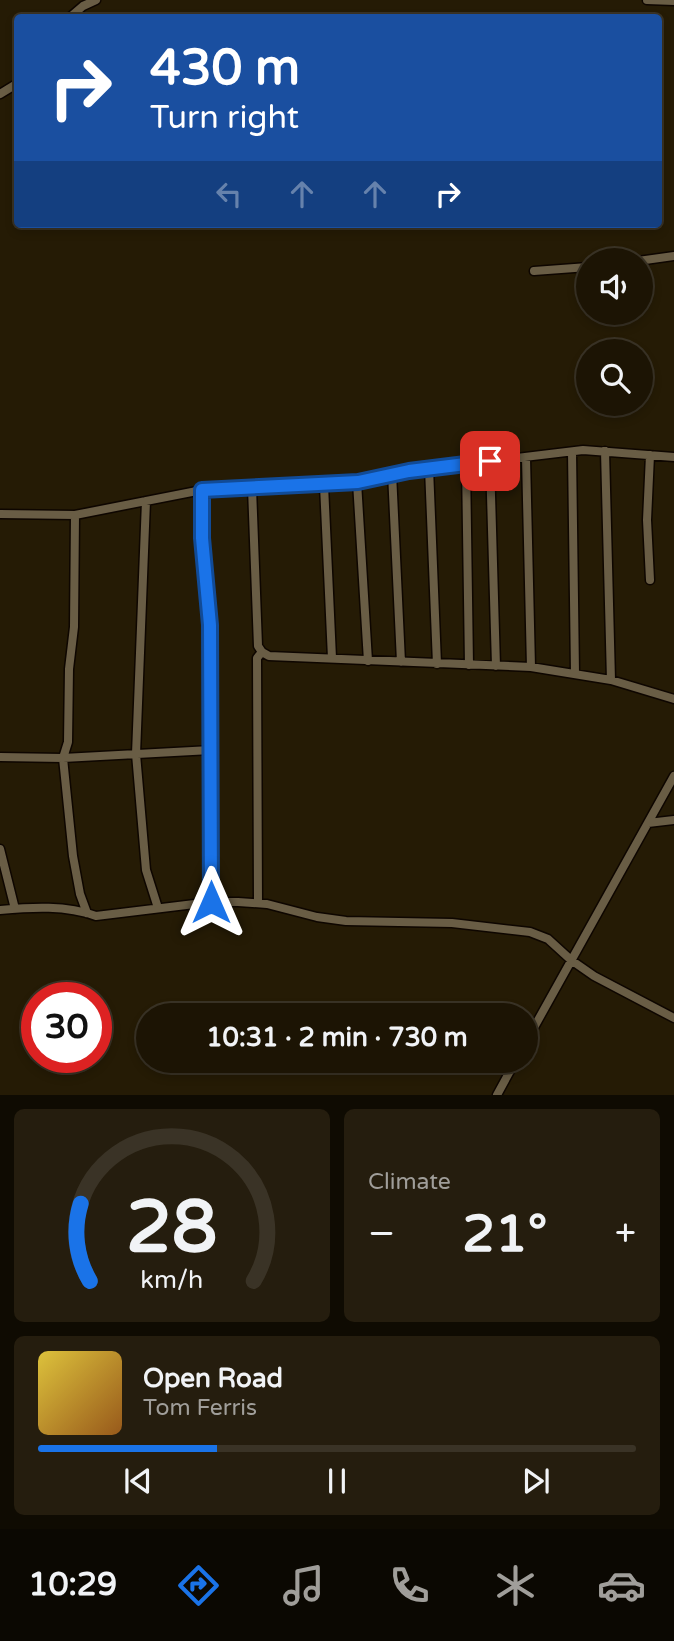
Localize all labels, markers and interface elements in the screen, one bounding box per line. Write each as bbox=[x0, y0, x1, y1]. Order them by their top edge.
text: 430 m bbox=[150, 39, 300, 98]
icon: right bbox=[35, 42, 126, 133]
text: Turn right bbox=[150, 99, 299, 137]
icon: left bbox=[210, 175, 248, 213]
icon: ahead bbox=[283, 175, 321, 213]
icon: ahead bbox=[356, 175, 394, 213]
icon: right bbox=[429, 175, 467, 213]
map controls bbox=[576, 248, 653, 416]
button: sound bbox=[576, 248, 653, 325]
button: search bbox=[576, 339, 653, 416]
pin bbox=[460, 431, 520, 491]
icon: arrive bbox=[471, 442, 509, 480]
position arrow bbox=[174, 865, 248, 939]
speed limit sign: 30 bbox=[21, 982, 112, 1073]
text: 10:31 · 2 min · 730 m bbox=[206, 1022, 468, 1053]
text: Climate bbox=[368, 1168, 451, 1196]
text: 28 bbox=[126, 1185, 218, 1273]
text: 21° bbox=[462, 1203, 547, 1266]
text: − bbox=[368, 1211, 395, 1257]
text: + bbox=[615, 1211, 636, 1257]
text: km/h bbox=[141, 1265, 203, 1295]
text: Open Road bbox=[143, 1363, 283, 1394]
text: Tom Ferris bbox=[143, 1394, 257, 1422]
icon: previous bbox=[119, 1462, 157, 1500]
icon: pause bbox=[318, 1462, 356, 1500]
icon: next bbox=[517, 1462, 555, 1500]
icon: directions bbox=[174, 1561, 223, 1610]
icon: music bbox=[279, 1561, 328, 1610]
icon: phone bbox=[385, 1561, 434, 1610]
icon: climate bbox=[491, 1561, 540, 1610]
icon: car bbox=[597, 1561, 646, 1610]
text: 10:29 bbox=[28, 1566, 117, 1604]

